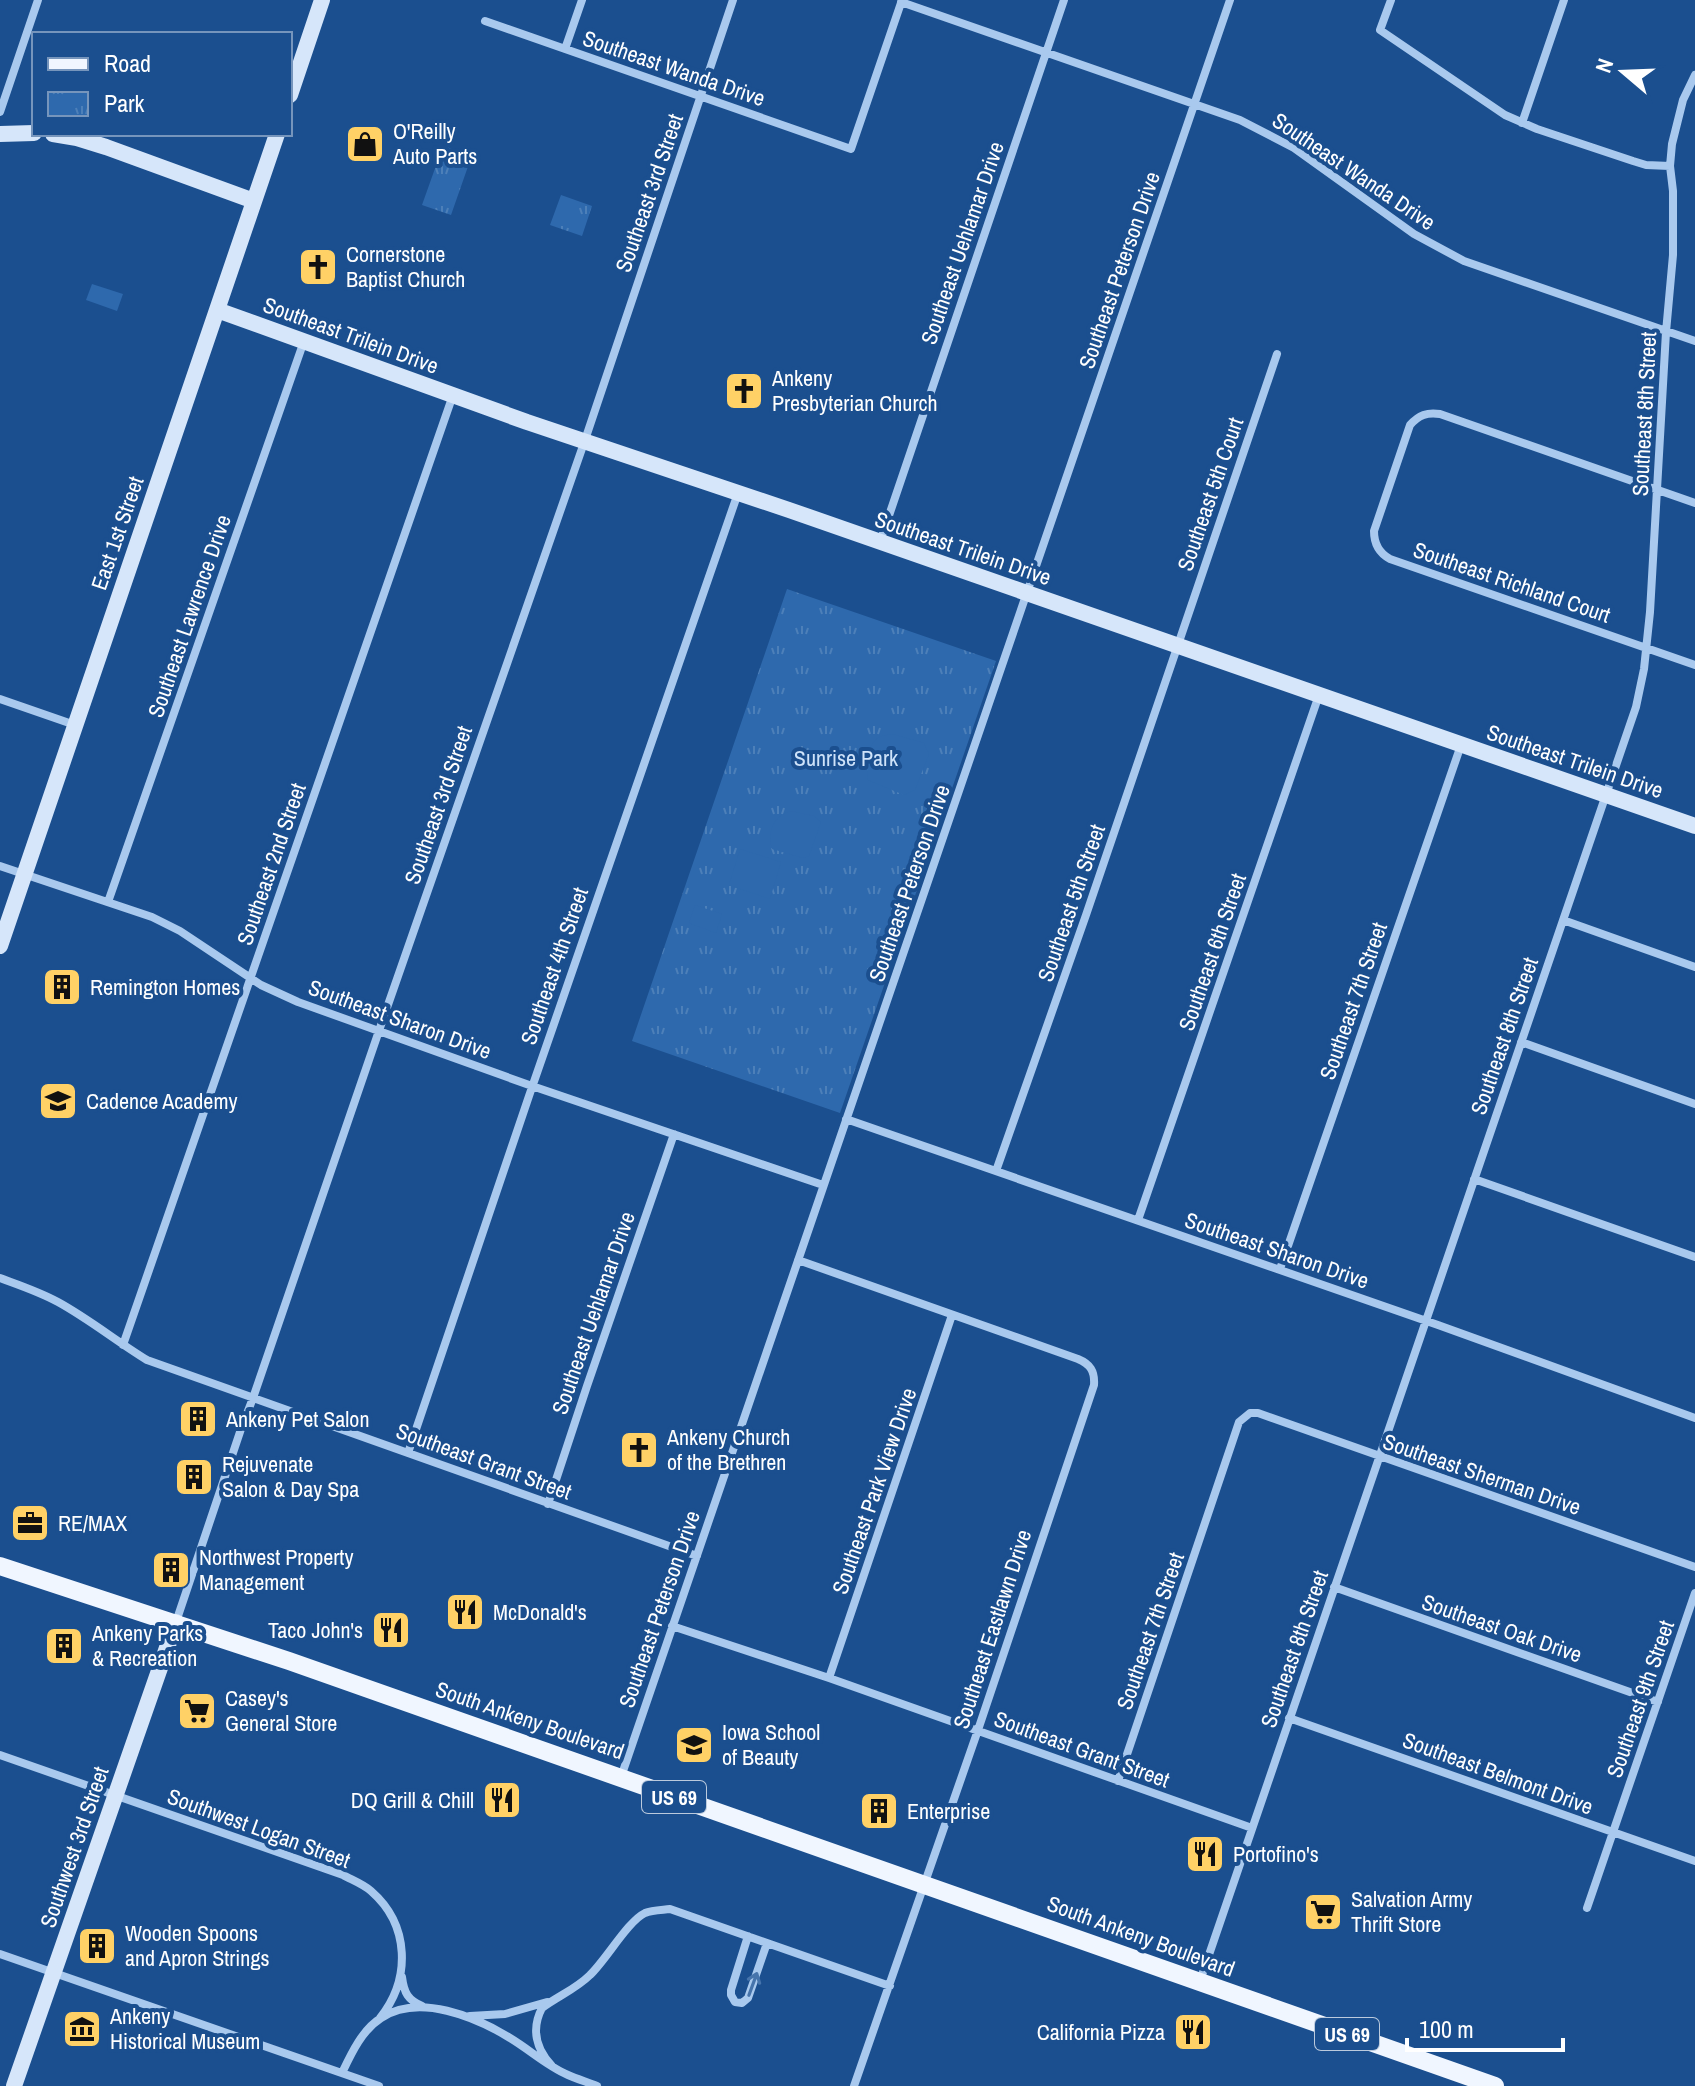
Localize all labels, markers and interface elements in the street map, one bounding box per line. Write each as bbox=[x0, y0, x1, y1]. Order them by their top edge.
street label: Southeast Wanda Drive bbox=[579, 23, 769, 113]
legend bbox=[32, 32, 292, 136]
north arrow bbox=[1583, 32, 1663, 112]
text: Road bbox=[104, 47, 151, 79]
text: N bbox=[1588, 54, 1620, 77]
text: Park bbox=[104, 87, 145, 119]
street label: Southeast Wanda Drive bbox=[1266, 105, 1442, 237]
street label: Southeast 3rd Street bbox=[608, 110, 690, 276]
place label: O'Reilly Auto Parts bbox=[392, 116, 477, 171]
shop icon: O'Reilly Auto Parts bbox=[344, 123, 386, 165]
street label: Southeast Uehlamar Drive bbox=[913, 138, 1011, 348]
street label: Southeast Peterson Drive bbox=[1071, 167, 1167, 373]
place label: Cornerstone Baptist Church bbox=[346, 239, 465, 294]
church icon: Cornerstone Baptist Church bbox=[297, 246, 339, 288]
street label: Southeast Trilein Drive bbox=[259, 289, 443, 381]
street label: Southeast 8th Street bbox=[1625, 331, 1663, 497]
place label: Ankeny Presbyterian Church bbox=[771, 363, 937, 418]
church icon: Ankeny Presbyterian Church bbox=[723, 370, 765, 412]
street label: Southeast 5th Court bbox=[1170, 413, 1250, 575]
street label: East 1st Street bbox=[84, 472, 150, 594]
street label: Southeast Trilein Drive bbox=[871, 504, 1055, 592]
street label: Southeast Lawrence Drive bbox=[140, 511, 238, 721]
street label: Southeast Richland Court bbox=[1409, 534, 1615, 630]
street label: Southeast Trilein Drive bbox=[1483, 717, 1667, 805]
street label: Southeast 3rd Street bbox=[397, 722, 479, 888]
park label: Sunrise Park bbox=[794, 743, 899, 773]
street label: Southeast 2nd Street bbox=[229, 779, 313, 949]
street label: Southeast Peterson Drive bbox=[861, 780, 957, 986]
street label: Southeast 5th Street bbox=[1030, 820, 1112, 986]
street label: Southeast 6th Street bbox=[1171, 869, 1253, 1035]
street label: Southeast 4th Street bbox=[513, 883, 595, 1049]
street label: Southeast 7th Street bbox=[1312, 918, 1394, 1084]
street label: Southeast 8th Street bbox=[1463, 953, 1545, 1119]
building icon: Remington Homes bbox=[41, 966, 83, 1008]
place label: Remington Homes bbox=[90, 972, 240, 1002]
street label: Southeast Sharon Drive bbox=[304, 972, 496, 1066]
school or university icon: Cadence Academy bbox=[37, 1080, 79, 1122]
place label: Cadence Academy bbox=[86, 1086, 237, 1116]
street label: Southeast Sharon Drive bbox=[1181, 1204, 1373, 1296]
street label: Southeast Uehlamar Drive bbox=[544, 1208, 642, 1418]
street label: Southeast Park View Drive bbox=[825, 1384, 923, 1598]
building icon: Ankeny Pet Salon bbox=[177, 1398, 219, 1440]
place label: Ankeny Pet Salon bbox=[225, 1404, 369, 1434]
street label: Southeast Grant Street bbox=[392, 1415, 576, 1507]
place label: Ankeny Church of the Brethren bbox=[666, 1422, 790, 1477]
street label: Southeast Sherman Drive bbox=[1379, 1426, 1585, 1522]
church icon: Ankeny Church of the Brethren bbox=[618, 1429, 660, 1471]
place label: Rejuvenate Salon & Day Spa bbox=[222, 1449, 359, 1504]
building icon: Rejuvenate Salon & Day Spa bbox=[173, 1456, 215, 1498]
office icon: RE/MAX bbox=[9, 1502, 51, 1544]
street label: Southeast Peterson Drive bbox=[611, 1506, 707, 1712]
place label: RE/MAX bbox=[58, 1508, 127, 1538]
street label: Southeast Eastlawn Drive bbox=[946, 1526, 1038, 1732]
place label: Northwest Property Management bbox=[199, 1542, 353, 1597]
street label: Southeast 7th Street bbox=[1109, 1548, 1191, 1714]
building icon: Northwest Property Management bbox=[150, 1549, 192, 1591]
street label: Southeast 8th Street bbox=[1253, 1566, 1335, 1732]
street label: Southeast Oak Drive bbox=[1418, 1587, 1586, 1669]
restaurant icon: McDonald's bbox=[444, 1591, 486, 1633]
place label: McDonald's bbox=[493, 1597, 587, 1627]
restaurant icon: Taco John's bbox=[370, 1609, 412, 1651]
place label: Taco John's bbox=[268, 1615, 363, 1645]
street label: Southeast 9th Street bbox=[1599, 1616, 1681, 1782]
place label: Ankeny Parks & Recreation bbox=[91, 1618, 203, 1673]
building icon: Ankeny Parks & Recreation bbox=[43, 1625, 85, 1667]
street label: South Ankeny Boulevard bbox=[432, 1674, 628, 1766]
place label: Casey's General Store bbox=[225, 1683, 337, 1738]
supermarket icon: Casey's General Store bbox=[176, 1690, 218, 1732]
street label: Southeast Grant Street bbox=[990, 1703, 1174, 1795]
place label: Iowa School of Beauty bbox=[722, 1717, 820, 1772]
school or university icon: Iowa School of Beauty bbox=[673, 1724, 715, 1766]
street label: Southeast Belmont Drive bbox=[1399, 1725, 1597, 1821]
street label: Southwest 3rd Street bbox=[32, 1762, 116, 1932]
restaurant icon: DQ Grill & Chill bbox=[481, 1779, 523, 1821]
street label: Southwest Logan Street bbox=[163, 1781, 355, 1875]
road number: US 69 bbox=[642, 1781, 706, 1813]
place label: DQ Grill & Chill bbox=[351, 1785, 474, 1815]
building icon: Enterprise bbox=[858, 1790, 900, 1832]
place label: Enterprise bbox=[907, 1796, 990, 1826]
restaurant icon: Portofino's bbox=[1184, 1833, 1226, 1875]
place label: Portofino's bbox=[1233, 1839, 1319, 1869]
place label: Salvation Army Thrift Store bbox=[1351, 1884, 1472, 1939]
street label: South Ankeny Boulevard bbox=[1043, 1888, 1239, 1984]
supermarket icon: Salvation Army Thrift Store bbox=[1302, 1891, 1344, 1933]
place label: Wooden Spoons and Apron Strings bbox=[125, 1918, 269, 1973]
building icon: Wooden Spoons and Apron Strings bbox=[76, 1925, 118, 1967]
one-way arrow bbox=[747, 1972, 761, 1997]
place label: Ankeny Historical Museum bbox=[109, 2001, 260, 2056]
scale bar bbox=[1407, 2002, 1563, 2052]
museum icon: Ankeny Historical Museum bbox=[61, 2008, 103, 2050]
restaurant icon: California Pizza bbox=[1172, 2011, 1214, 2053]
text: 100 m bbox=[1419, 2013, 1474, 2045]
place label: California Pizza bbox=[1037, 2017, 1165, 2047]
road number: US 69 bbox=[1315, 2018, 1379, 2050]

